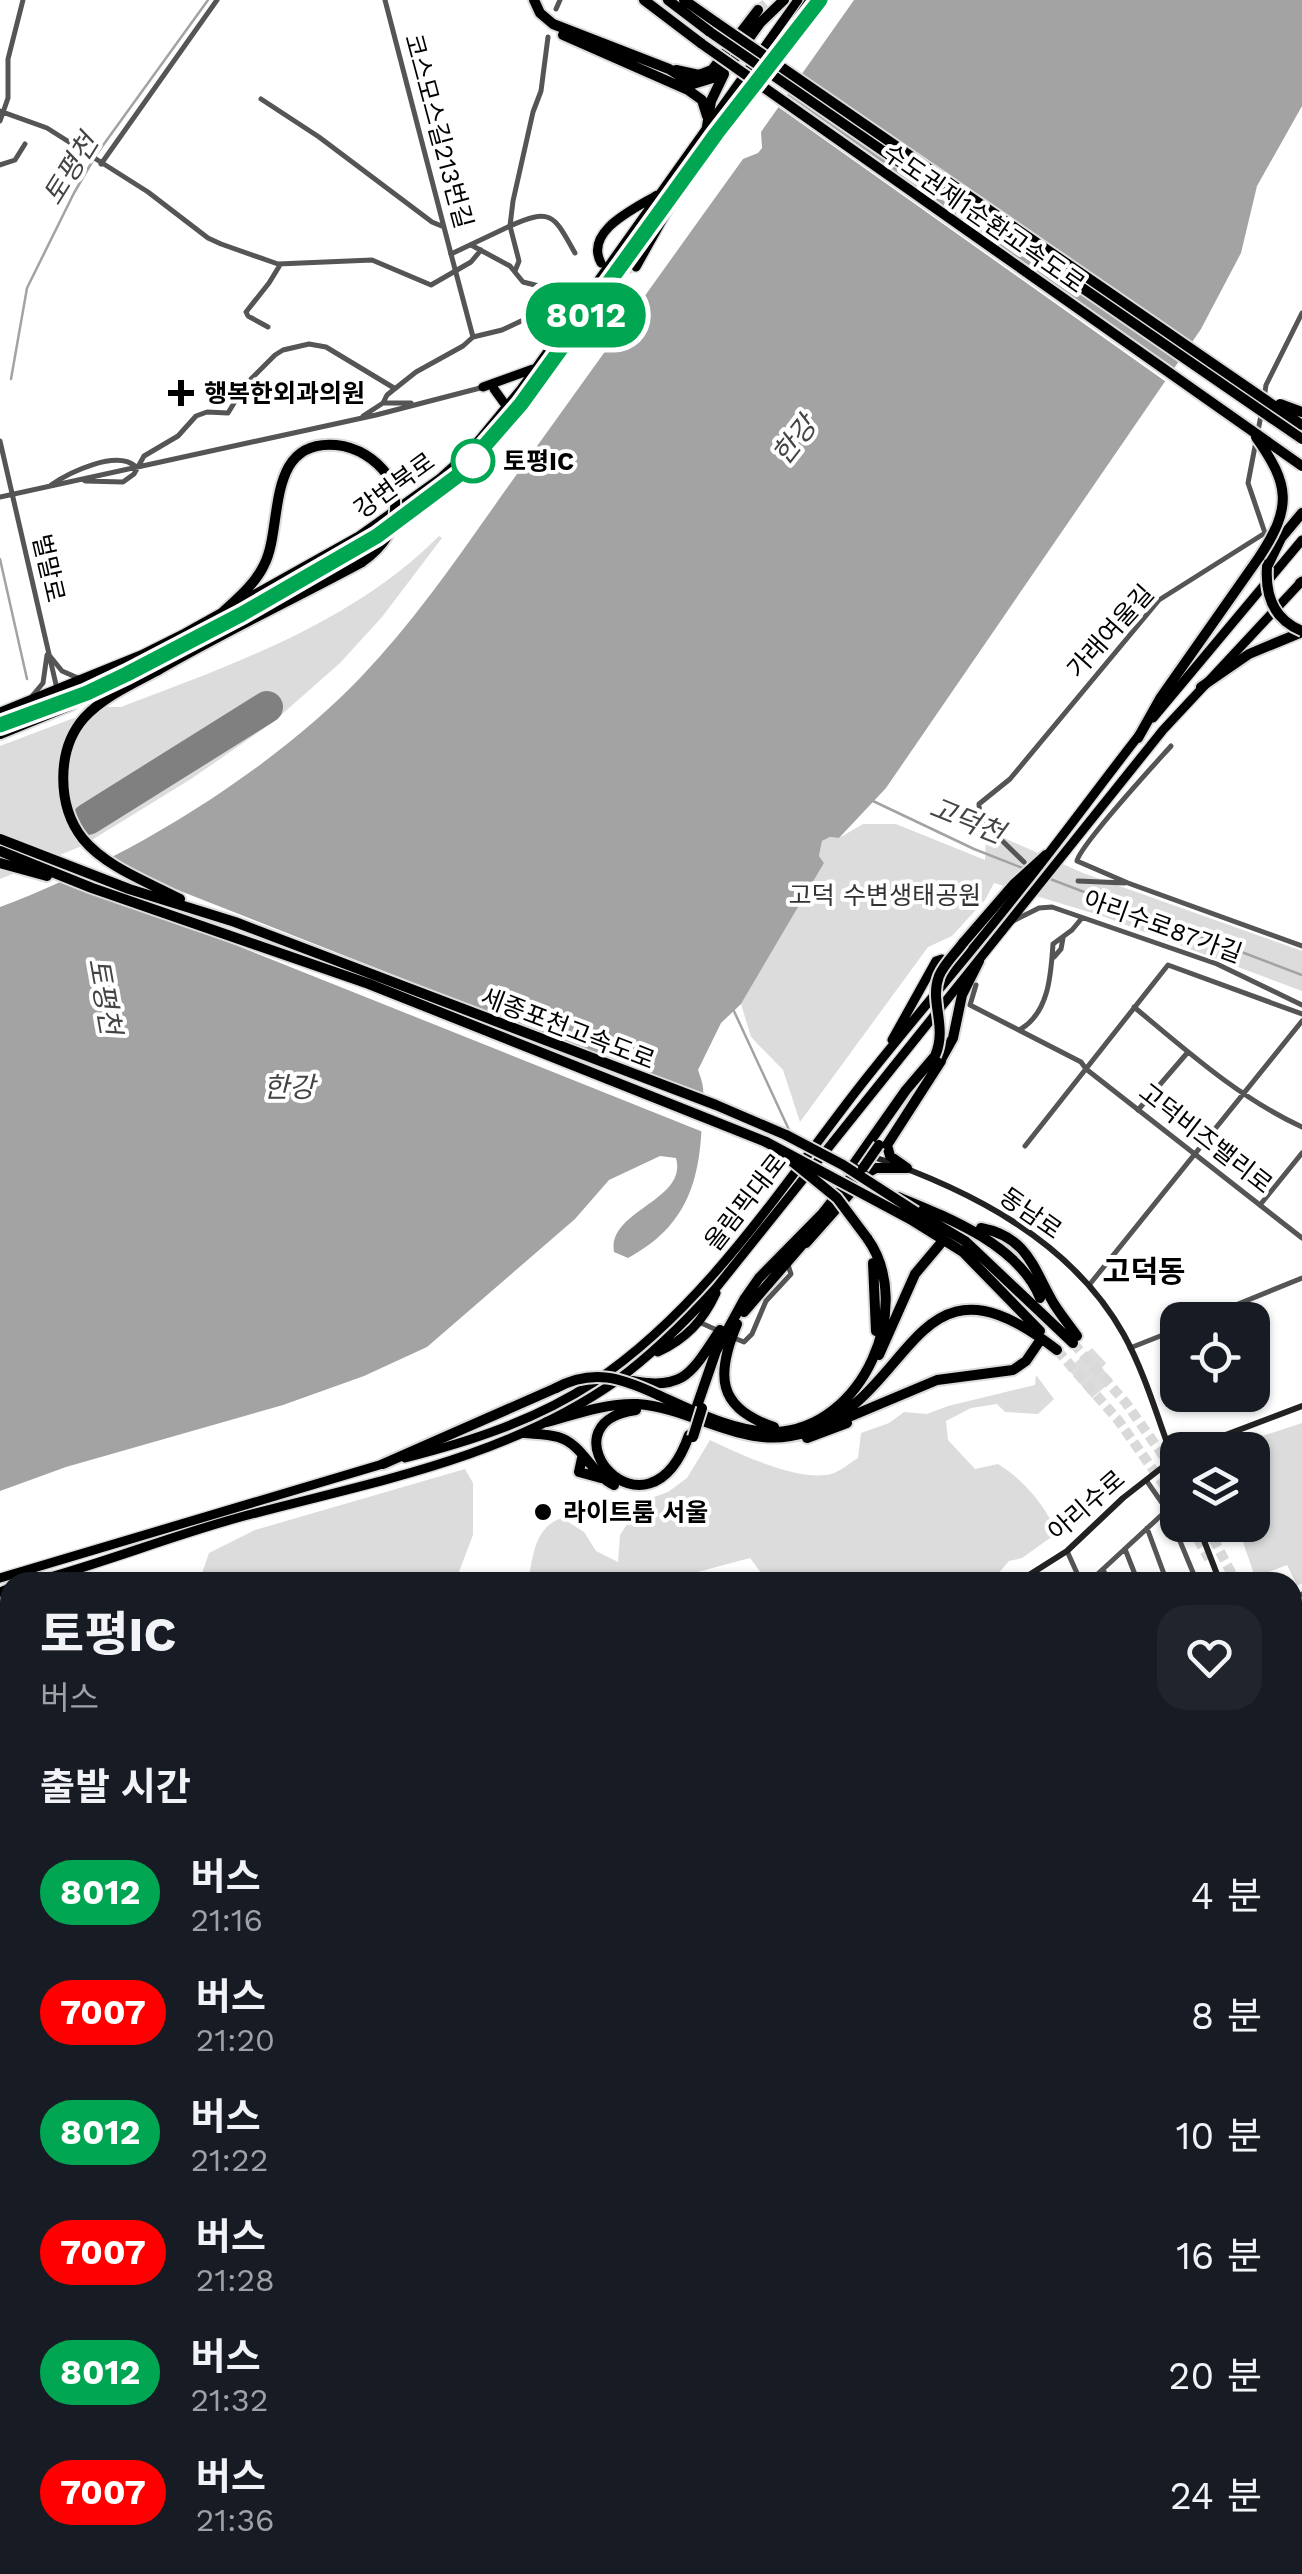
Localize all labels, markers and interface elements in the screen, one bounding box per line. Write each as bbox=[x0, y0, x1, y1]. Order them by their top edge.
street label: 코스모스길213번길 bbox=[399, 31, 478, 231]
water label: 토평천 bbox=[36, 125, 107, 211]
street label: 수도권제1순환고속도로 bbox=[877, 138, 1090, 299]
line badge: 8012 bbox=[516, 282, 656, 348]
text: 8012 bbox=[546, 294, 626, 336]
place label: 행복한외과의원 bbox=[204, 379, 365, 408]
marker: 행복한외과의원 bbox=[168, 380, 194, 406]
water label: 한강 bbox=[766, 407, 825, 471]
marker: 토평IC bbox=[452, 440, 494, 482]
street label: 강변북로 bbox=[349, 447, 440, 524]
place label: 토평IC bbox=[503, 447, 574, 476]
street label: 벌말로 bbox=[27, 531, 70, 605]
street label: 가래여울길 bbox=[1061, 579, 1160, 684]
water label: 고덕천 bbox=[925, 791, 1012, 851]
park label: 고덕 수변생태공원 bbox=[789, 881, 981, 910]
street label: 아리수로87가길 bbox=[1080, 884, 1246, 969]
water label: 토평천 bbox=[82, 955, 128, 1040]
street label: 세종포천고속도로 bbox=[477, 982, 659, 1075]
water label: 한강 bbox=[263, 1071, 318, 1104]
street label: 고덕비즈밸리로 bbox=[1133, 1077, 1278, 1199]
street label: 올림픽대로 bbox=[699, 1148, 792, 1257]
street label: 동남로 bbox=[994, 1182, 1067, 1245]
district label: 고덕동 bbox=[1103, 1254, 1185, 1289]
map controls bbox=[1160, 1302, 1270, 1542]
button: locate bbox=[1160, 1302, 1270, 1412]
button: layers bbox=[1160, 1432, 1270, 1542]
street label: 아리수로 bbox=[1042, 1464, 1131, 1547]
place label: 라이트룸 서울 bbox=[563, 1498, 708, 1527]
marker: 라이트룸 서울 bbox=[532, 1501, 554, 1523]
button: heart bbox=[1157, 1605, 1262, 1710]
text: 토평IC bbox=[40, 1606, 176, 1663]
text: 버스 bbox=[40, 1679, 99, 1717]
text: 출발 시간 bbox=[40, 1765, 191, 1809]
text: 버스 bbox=[190, 1855, 260, 1899]
text: 8012 bbox=[60, 1871, 140, 1913]
text: 4 분 bbox=[1191, 1874, 1262, 1918]
text: 21:16 bbox=[190, 1901, 263, 1939]
text: 버스 bbox=[196, 1975, 266, 2019]
text: 7007 bbox=[60, 1991, 146, 2033]
text: 8 분 bbox=[1191, 1994, 1262, 2038]
text: 21:20 bbox=[196, 2021, 275, 2059]
text: 버스 bbox=[190, 2095, 260, 2139]
text: 8012 bbox=[60, 2111, 140, 2153]
text: 10 분 bbox=[1176, 2114, 1262, 2158]
text: 21:22 bbox=[190, 2141, 268, 2179]
text: 버스 bbox=[196, 2215, 266, 2259]
text: 7007 bbox=[60, 2231, 146, 2273]
text: 16 분 bbox=[1176, 2234, 1262, 2278]
text: 21:28 bbox=[196, 2261, 275, 2299]
text: 버스 bbox=[190, 2335, 260, 2379]
text: 8012 bbox=[60, 2351, 140, 2393]
text: 20 분 bbox=[1168, 2354, 1262, 2398]
text: 21:32 bbox=[190, 2381, 268, 2419]
text: 버스 bbox=[196, 2455, 266, 2499]
text: 7007 bbox=[60, 2471, 146, 2513]
text: 24 분 bbox=[1170, 2474, 1262, 2518]
text: 21:36 bbox=[196, 2501, 275, 2539]

